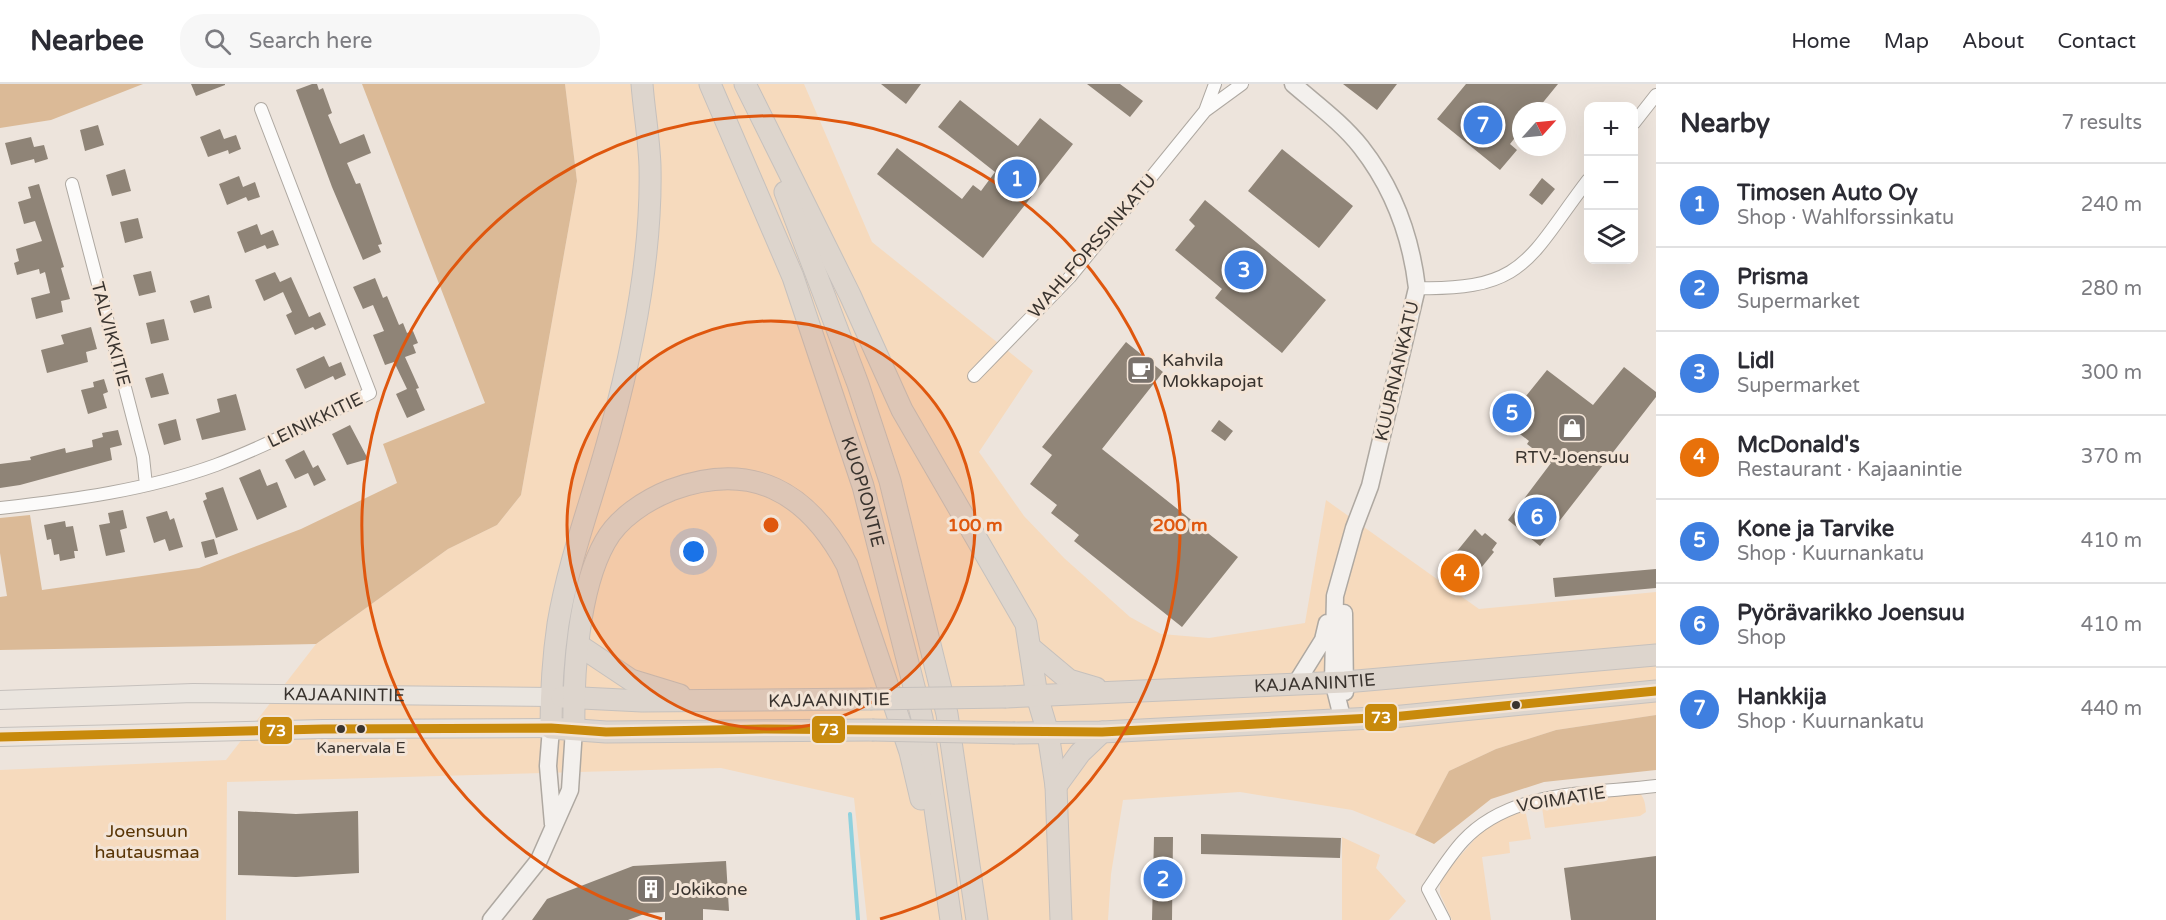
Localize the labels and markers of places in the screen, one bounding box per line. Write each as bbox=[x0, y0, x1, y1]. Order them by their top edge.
pin: 7 bbox=[1464, 102, 1502, 147]
pin: 1 bbox=[998, 156, 1036, 202]
pin: 3 bbox=[1224, 248, 1264, 292]
place label: Kahvila Mokkapojat bbox=[1162, 349, 1263, 392]
cafe icon: Kahvila Mokkapojat bbox=[1125, 354, 1157, 386]
pin: 5 bbox=[1492, 390, 1532, 436]
shop icon: RTV-Joensuu bbox=[1556, 412, 1588, 444]
place label: RTV-Joensuu bbox=[1515, 446, 1629, 468]
pin: 6 bbox=[1518, 494, 1556, 540]
centre of rings bbox=[761, 515, 781, 535]
pin: 4 bbox=[1440, 550, 1480, 596]
unlabelled marker bbox=[1510, 699, 1522, 711]
unlabelled marker bbox=[335, 723, 347, 735]
marker: Kanervala E bbox=[355, 723, 367, 735]
place label: Kanervala E bbox=[316, 738, 406, 758]
pin: 2 bbox=[1144, 856, 1182, 902]
building icon: Jokikone bbox=[635, 873, 667, 905]
place label: Jokikone bbox=[672, 878, 747, 900]

